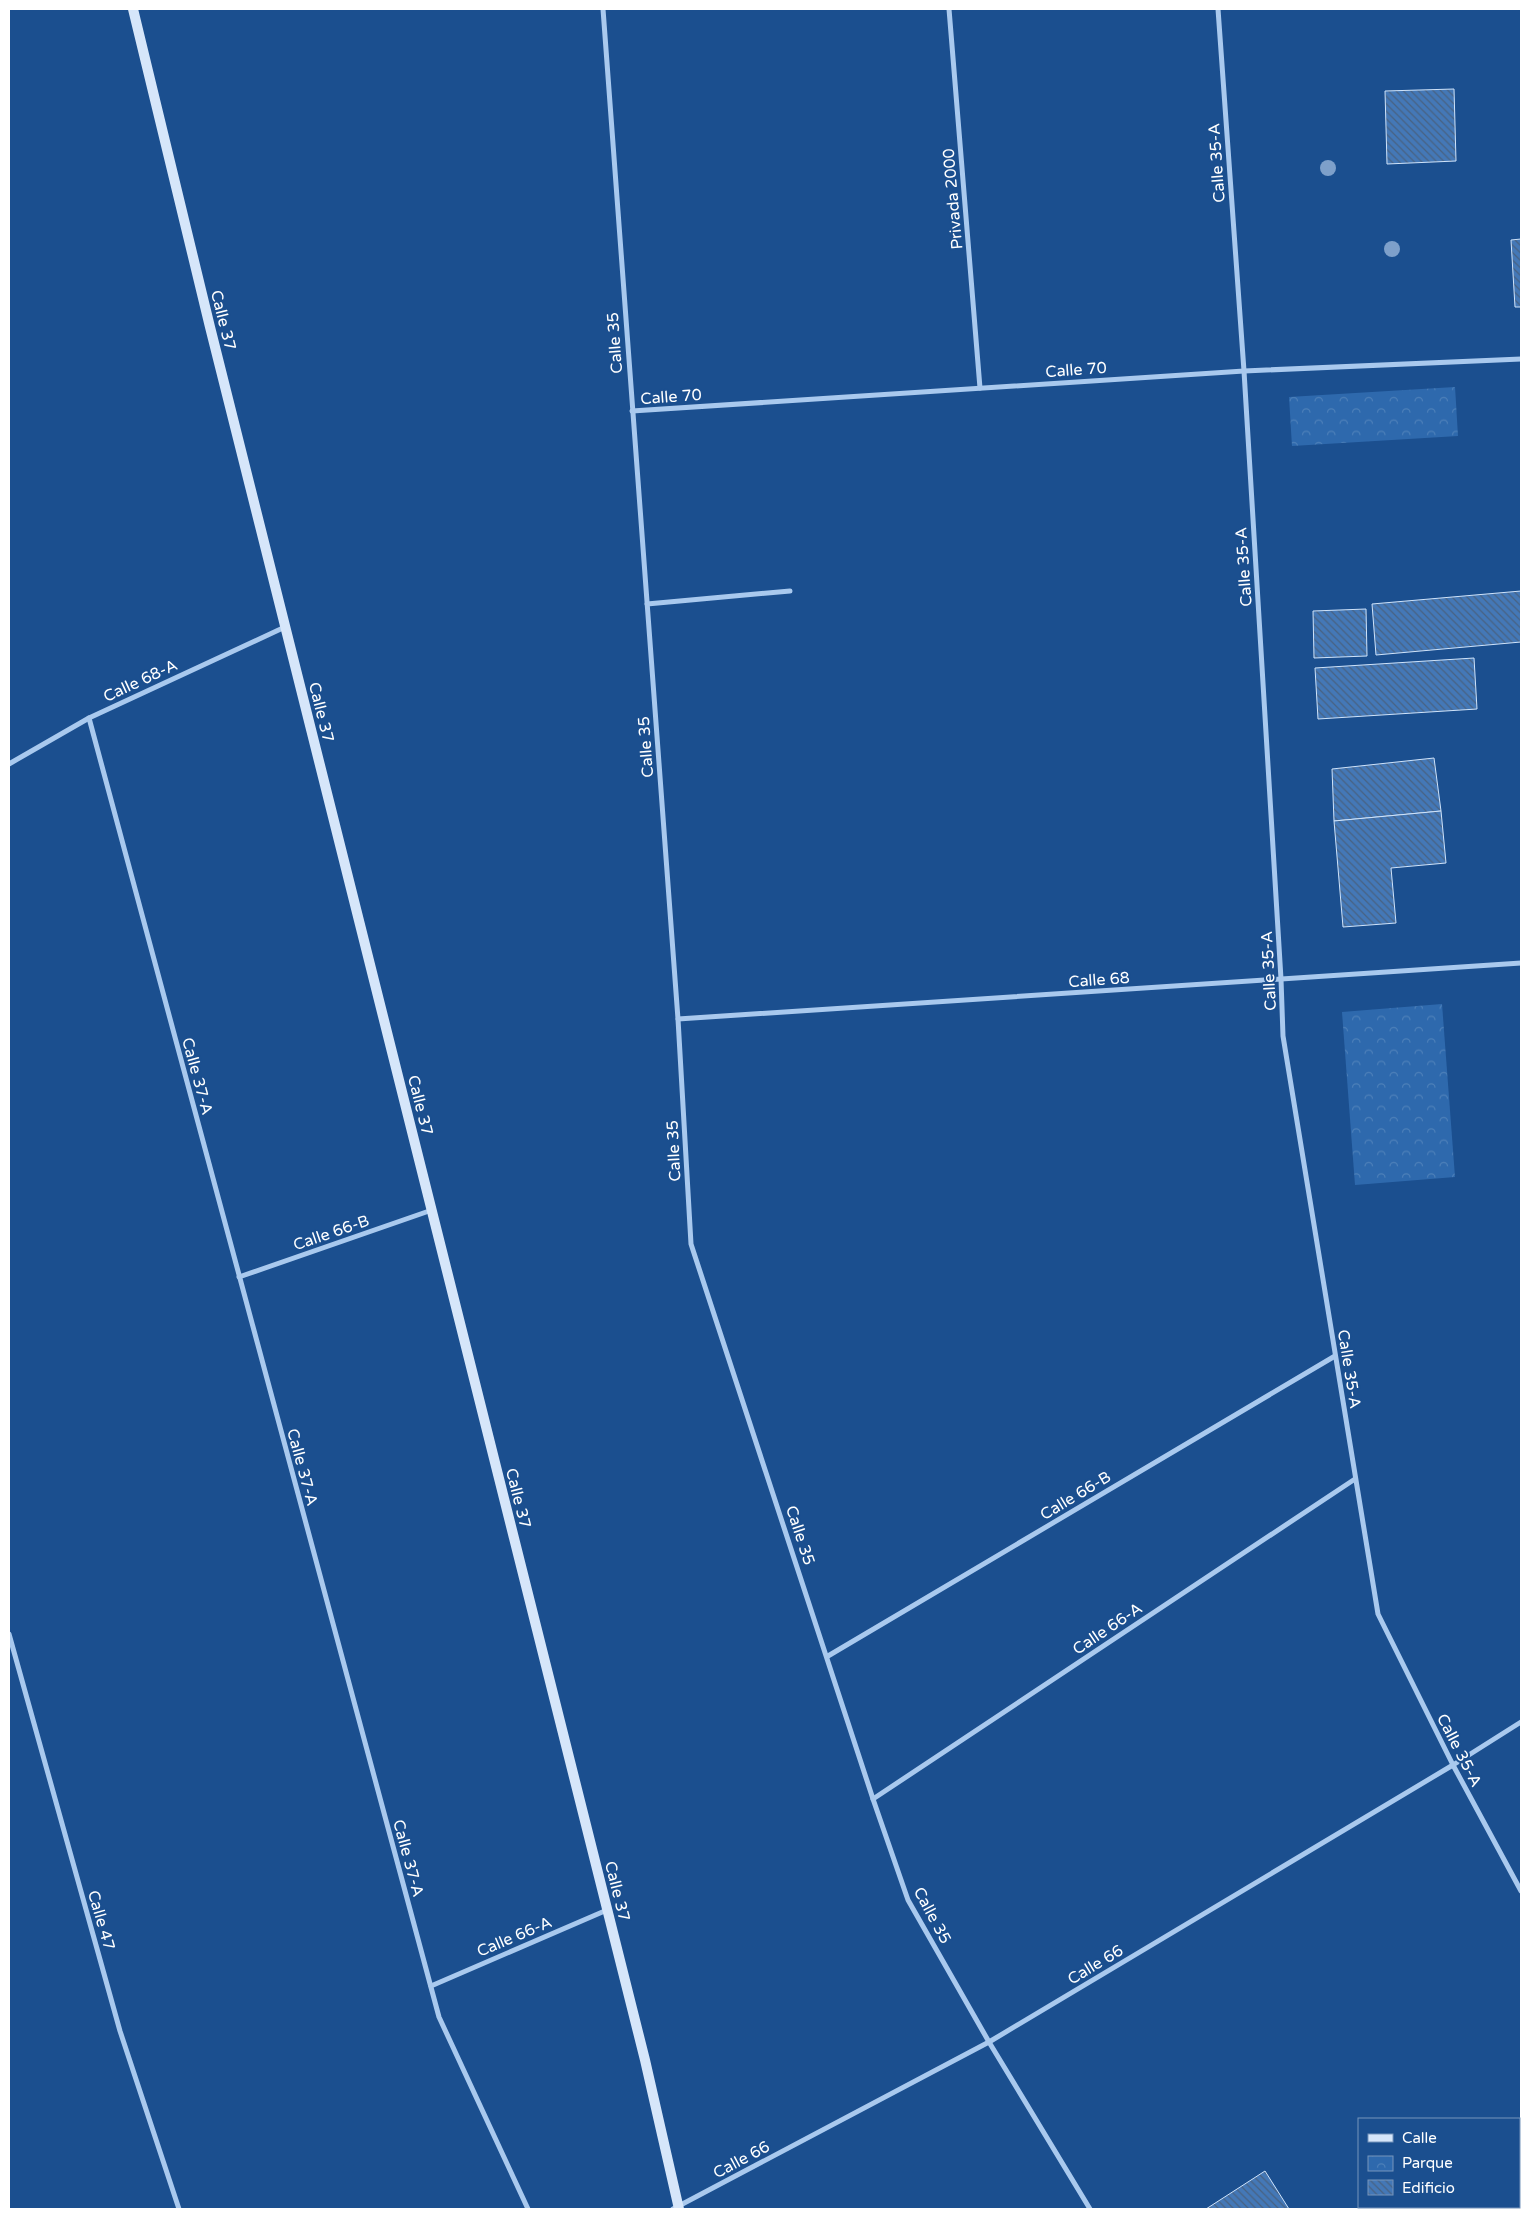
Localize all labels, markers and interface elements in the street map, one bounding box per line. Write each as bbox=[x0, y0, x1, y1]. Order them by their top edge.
street label: Calle 35-A bbox=[1204, 122, 1230, 203]
street label: Privada 2000 bbox=[939, 147, 967, 250]
street label: Calle 37 bbox=[206, 288, 240, 352]
street label: Calle 35 bbox=[603, 312, 627, 374]
street label: Calle 70 bbox=[1045, 358, 1107, 382]
street label: Calle 70 bbox=[640, 385, 702, 409]
street label: Calle 35-A bbox=[1231, 526, 1257, 607]
street label: Calle 68-A bbox=[100, 655, 181, 707]
street label: Calle 37 bbox=[304, 680, 338, 744]
street label: Calle 35 bbox=[634, 716, 658, 778]
street label: Calle 35-A bbox=[1257, 931, 1281, 1011]
street label: Calle 68 bbox=[1068, 968, 1130, 992]
street label: Calle 37-A bbox=[177, 1035, 217, 1117]
street label: Calle 37 bbox=[403, 1073, 437, 1137]
street label: Calle 35 bbox=[662, 1120, 686, 1182]
street label: Calle 66-B bbox=[291, 1211, 372, 1255]
street label: Calle 35-A bbox=[1333, 1328, 1365, 1410]
street label: Calle 37-A bbox=[282, 1426, 322, 1508]
street label: Calle 37 bbox=[501, 1466, 535, 1530]
street label: Calle 66-B bbox=[1036, 1467, 1115, 1525]
street label: Calle 35 bbox=[781, 1503, 819, 1568]
street label: Calle 66-A bbox=[1069, 1598, 1146, 1659]
street label: Calle 35-A bbox=[1432, 1710, 1486, 1791]
street label: Calle 37-A bbox=[388, 1817, 428, 1899]
street label: Calle 37 bbox=[600, 1859, 634, 1923]
street label: Calle 35 bbox=[909, 1884, 955, 1947]
street label: Calle 47 bbox=[83, 1888, 119, 1953]
street label: Calle 66-A bbox=[474, 1912, 555, 1962]
street label: Calle 66 bbox=[1064, 1940, 1127, 1989]
legend bbox=[1358, 2118, 1520, 2208]
text: Calle bbox=[1402, 2129, 1437, 2147]
street label: Calle 66 bbox=[710, 2137, 773, 2183]
text: Parque bbox=[1402, 2154, 1453, 2172]
text: Edificio bbox=[1402, 2179, 1455, 2197]

